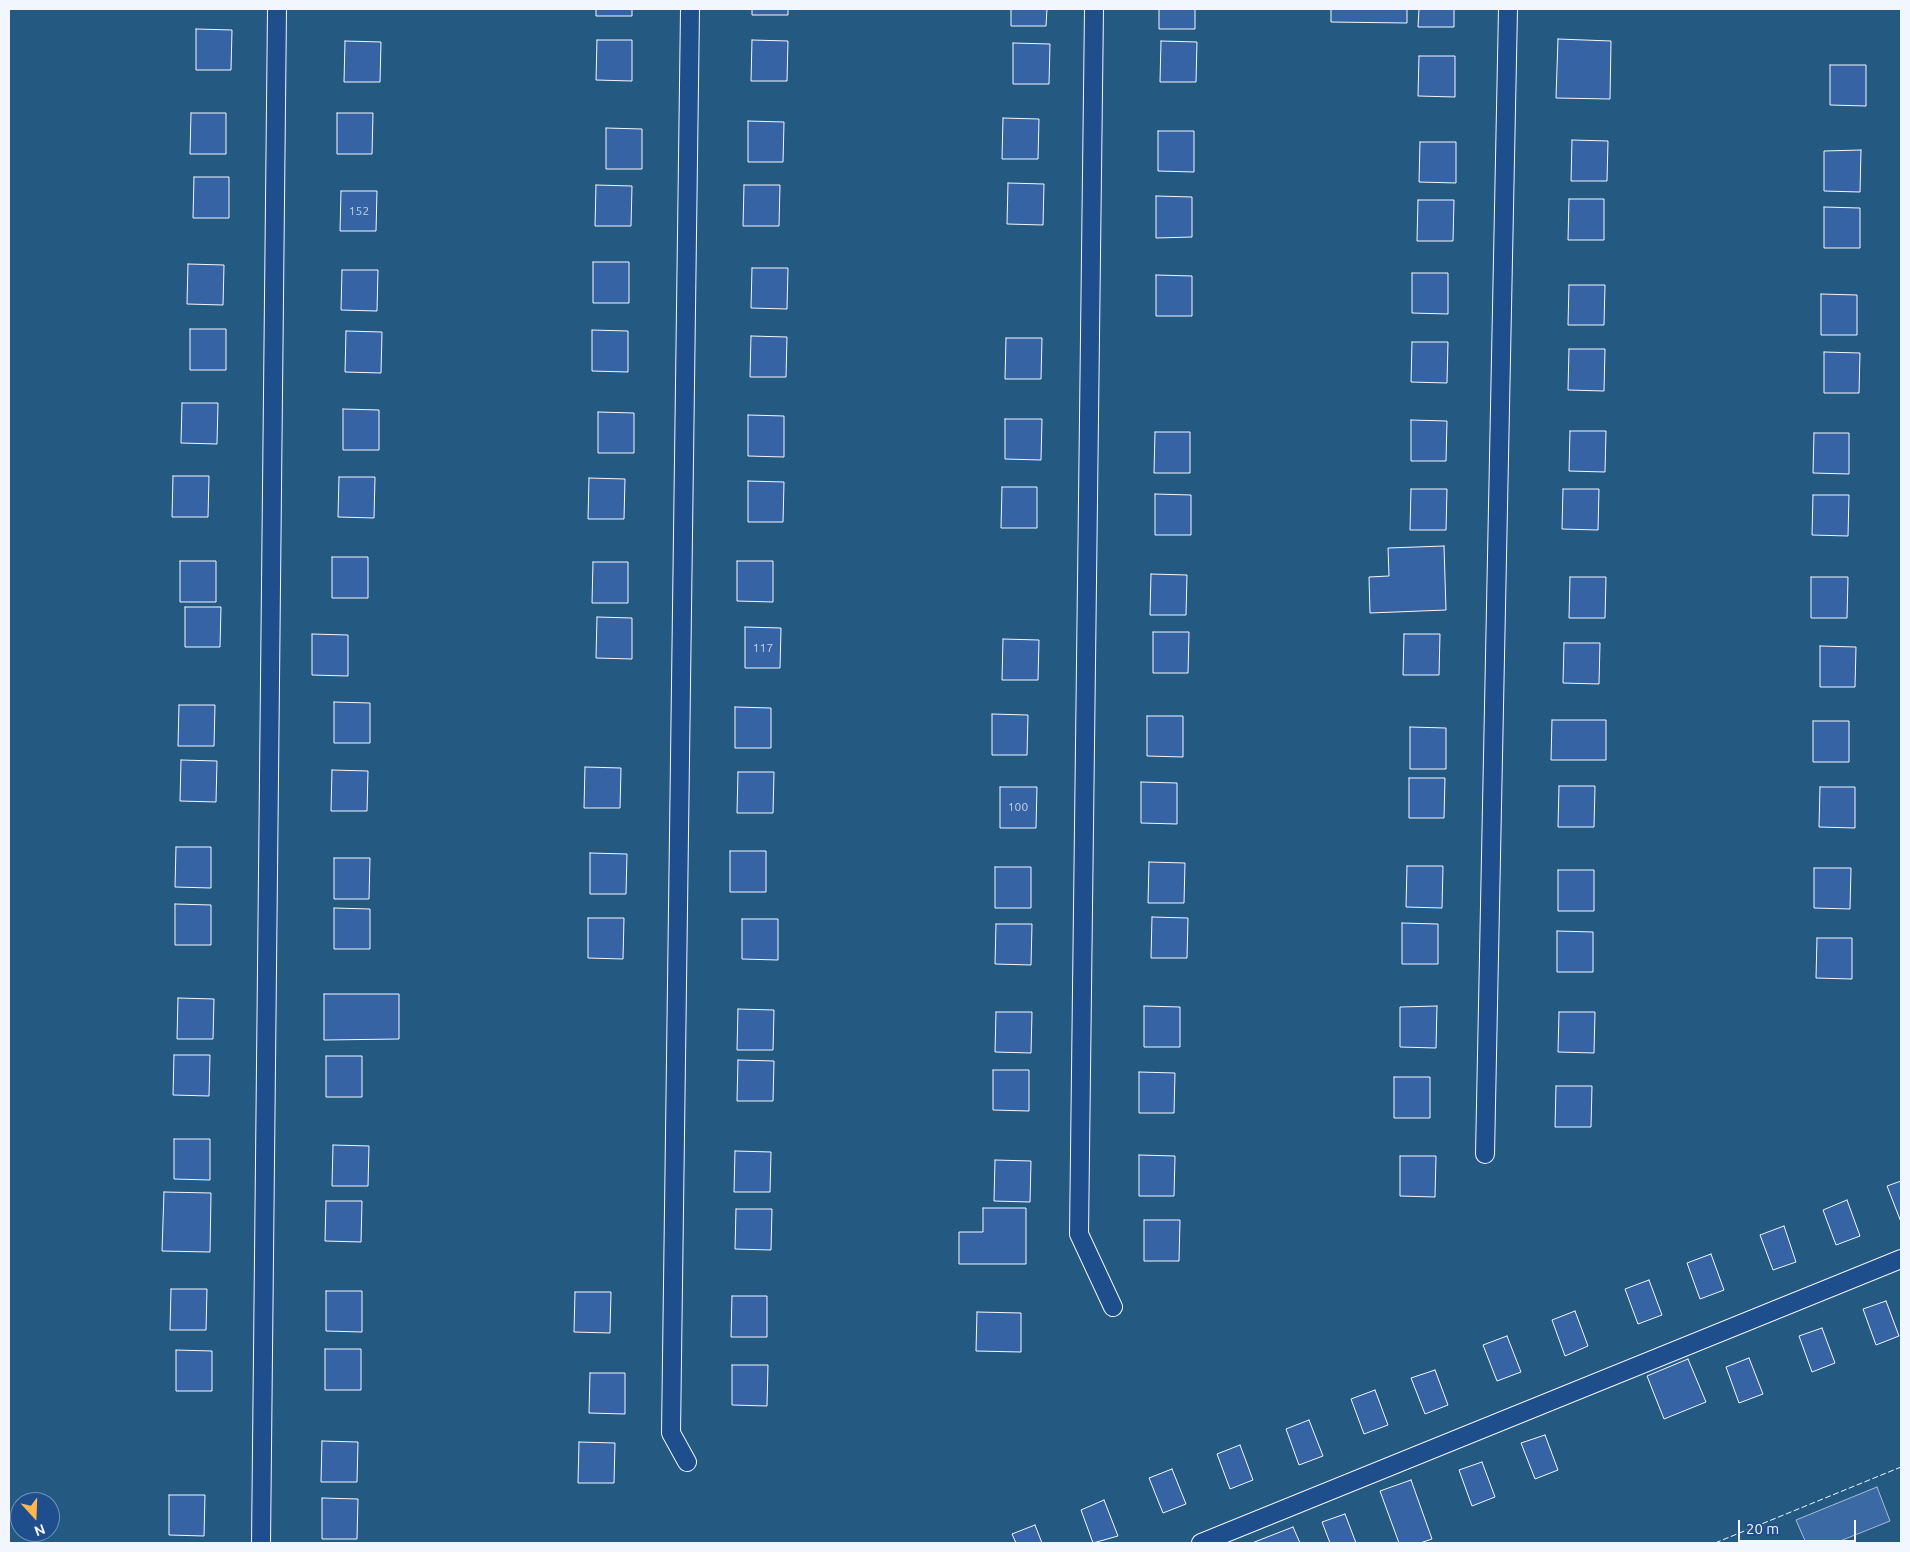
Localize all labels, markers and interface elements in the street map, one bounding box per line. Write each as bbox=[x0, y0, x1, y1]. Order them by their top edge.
house number: 152 bbox=[349, 204, 369, 218]
house number: 117 bbox=[753, 641, 773, 655]
house number: 100 bbox=[1008, 800, 1028, 814]
north arrow bbox=[10, 1492, 60, 1542]
scale bar bbox=[1740, 1510, 1858, 1542]
text: 20 m bbox=[1746, 1520, 1779, 1537]
text: N bbox=[32, 1521, 47, 1539]

